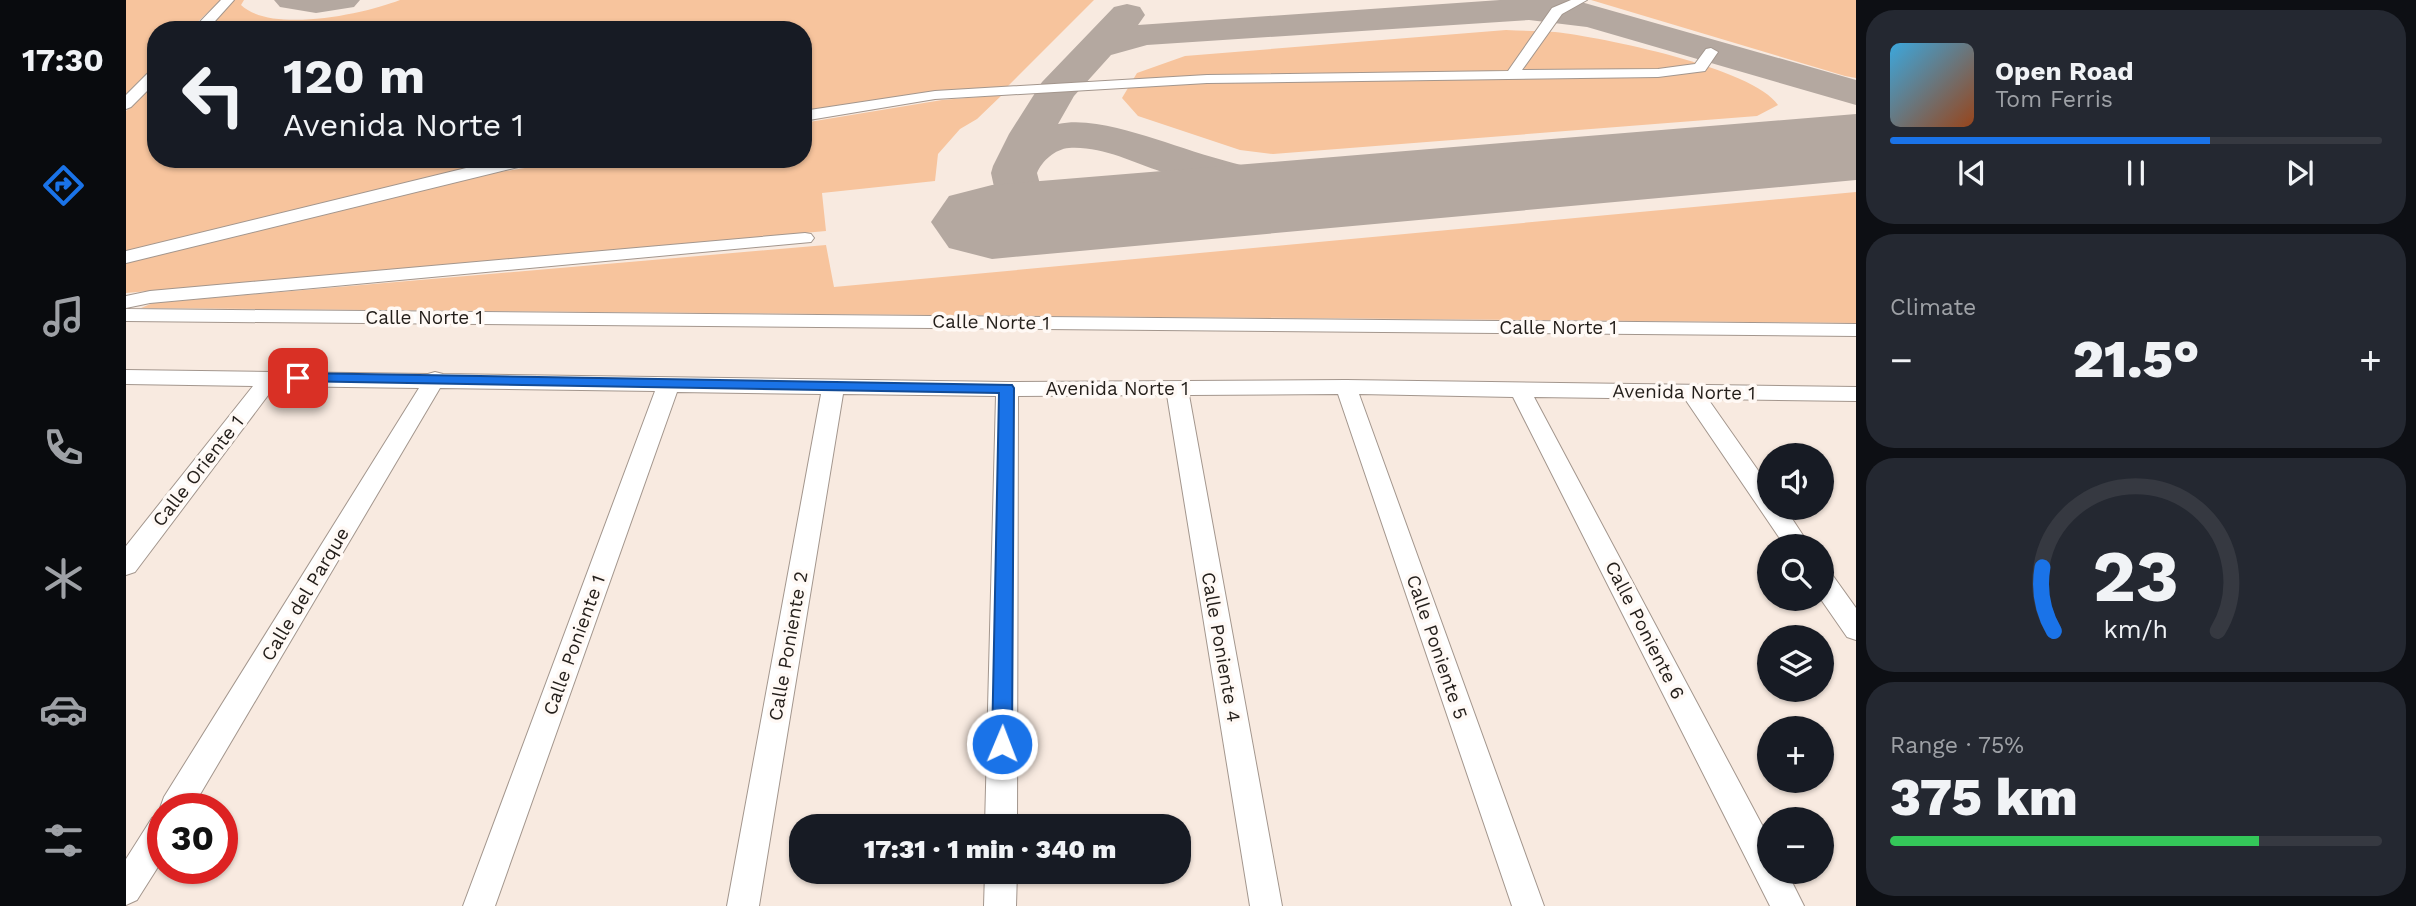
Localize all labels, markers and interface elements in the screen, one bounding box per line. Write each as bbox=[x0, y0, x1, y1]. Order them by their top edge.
text: 17:30 bbox=[22, 41, 104, 79]
text: 120 m bbox=[283, 47, 425, 105]
icon: left bbox=[168, 49, 259, 140]
text: Open Road bbox=[1995, 56, 2133, 86]
text: Tom Ferris bbox=[1995, 86, 2113, 113]
text: Avenida Norte 1 bbox=[283, 106, 524, 144]
icon: previous bbox=[1953, 154, 1991, 192]
icon: pause bbox=[2117, 154, 2155, 192]
icon: next bbox=[2281, 154, 2319, 192]
icon: directions bbox=[39, 161, 88, 210]
icon: music bbox=[39, 292, 88, 341]
text: Climate bbox=[1890, 294, 1976, 321]
street label: Calle Norte 1 bbox=[365, 306, 483, 329]
street label: Calle Norte 1 bbox=[932, 309, 1050, 335]
street label: Calle Norte 1 bbox=[1499, 316, 1617, 339]
text: 21.5° bbox=[2073, 329, 2199, 390]
text: − bbox=[1890, 338, 1913, 382]
text: + bbox=[2359, 338, 2382, 382]
pin bbox=[268, 348, 328, 408]
icon: arrive bbox=[279, 359, 317, 397]
street label: Avenida Norte 1 bbox=[1045, 377, 1189, 400]
street label: Avenida Norte 1 bbox=[1612, 379, 1756, 405]
street label: Calle Oriente 1 bbox=[147, 411, 249, 531]
icon: phone bbox=[39, 423, 88, 472]
map controls bbox=[1757, 443, 1834, 884]
button: sound bbox=[1757, 443, 1834, 520]
street label: Calle del Parque bbox=[256, 523, 354, 665]
text: 23 bbox=[2093, 533, 2179, 619]
button: search bbox=[1757, 534, 1834, 611]
icon: climate bbox=[39, 554, 88, 603]
street label: Calle Poniente 6 bbox=[1600, 557, 1690, 703]
street label: Calle Poniente 2 bbox=[764, 569, 812, 723]
street label: Calle Poniente 4 bbox=[1196, 570, 1246, 724]
street label: Calle Poniente 1 bbox=[538, 572, 610, 718]
street label: Calle Poniente 5 bbox=[1401, 572, 1473, 722]
text: km/h bbox=[2104, 615, 2168, 644]
button: layers bbox=[1757, 625, 1834, 702]
icon: car bbox=[39, 685, 88, 734]
position arrow bbox=[965, 707, 1039, 781]
button: + bbox=[1757, 716, 1834, 793]
text: Range · 75% bbox=[1890, 732, 2024, 759]
text: 375 km bbox=[1890, 767, 2078, 828]
speed limit sign: 30 bbox=[147, 793, 238, 884]
button: − bbox=[1757, 807, 1834, 884]
icon: filters bbox=[39, 816, 88, 865]
text: 17:31 · 1 min · 340 m bbox=[864, 834, 1116, 864]

